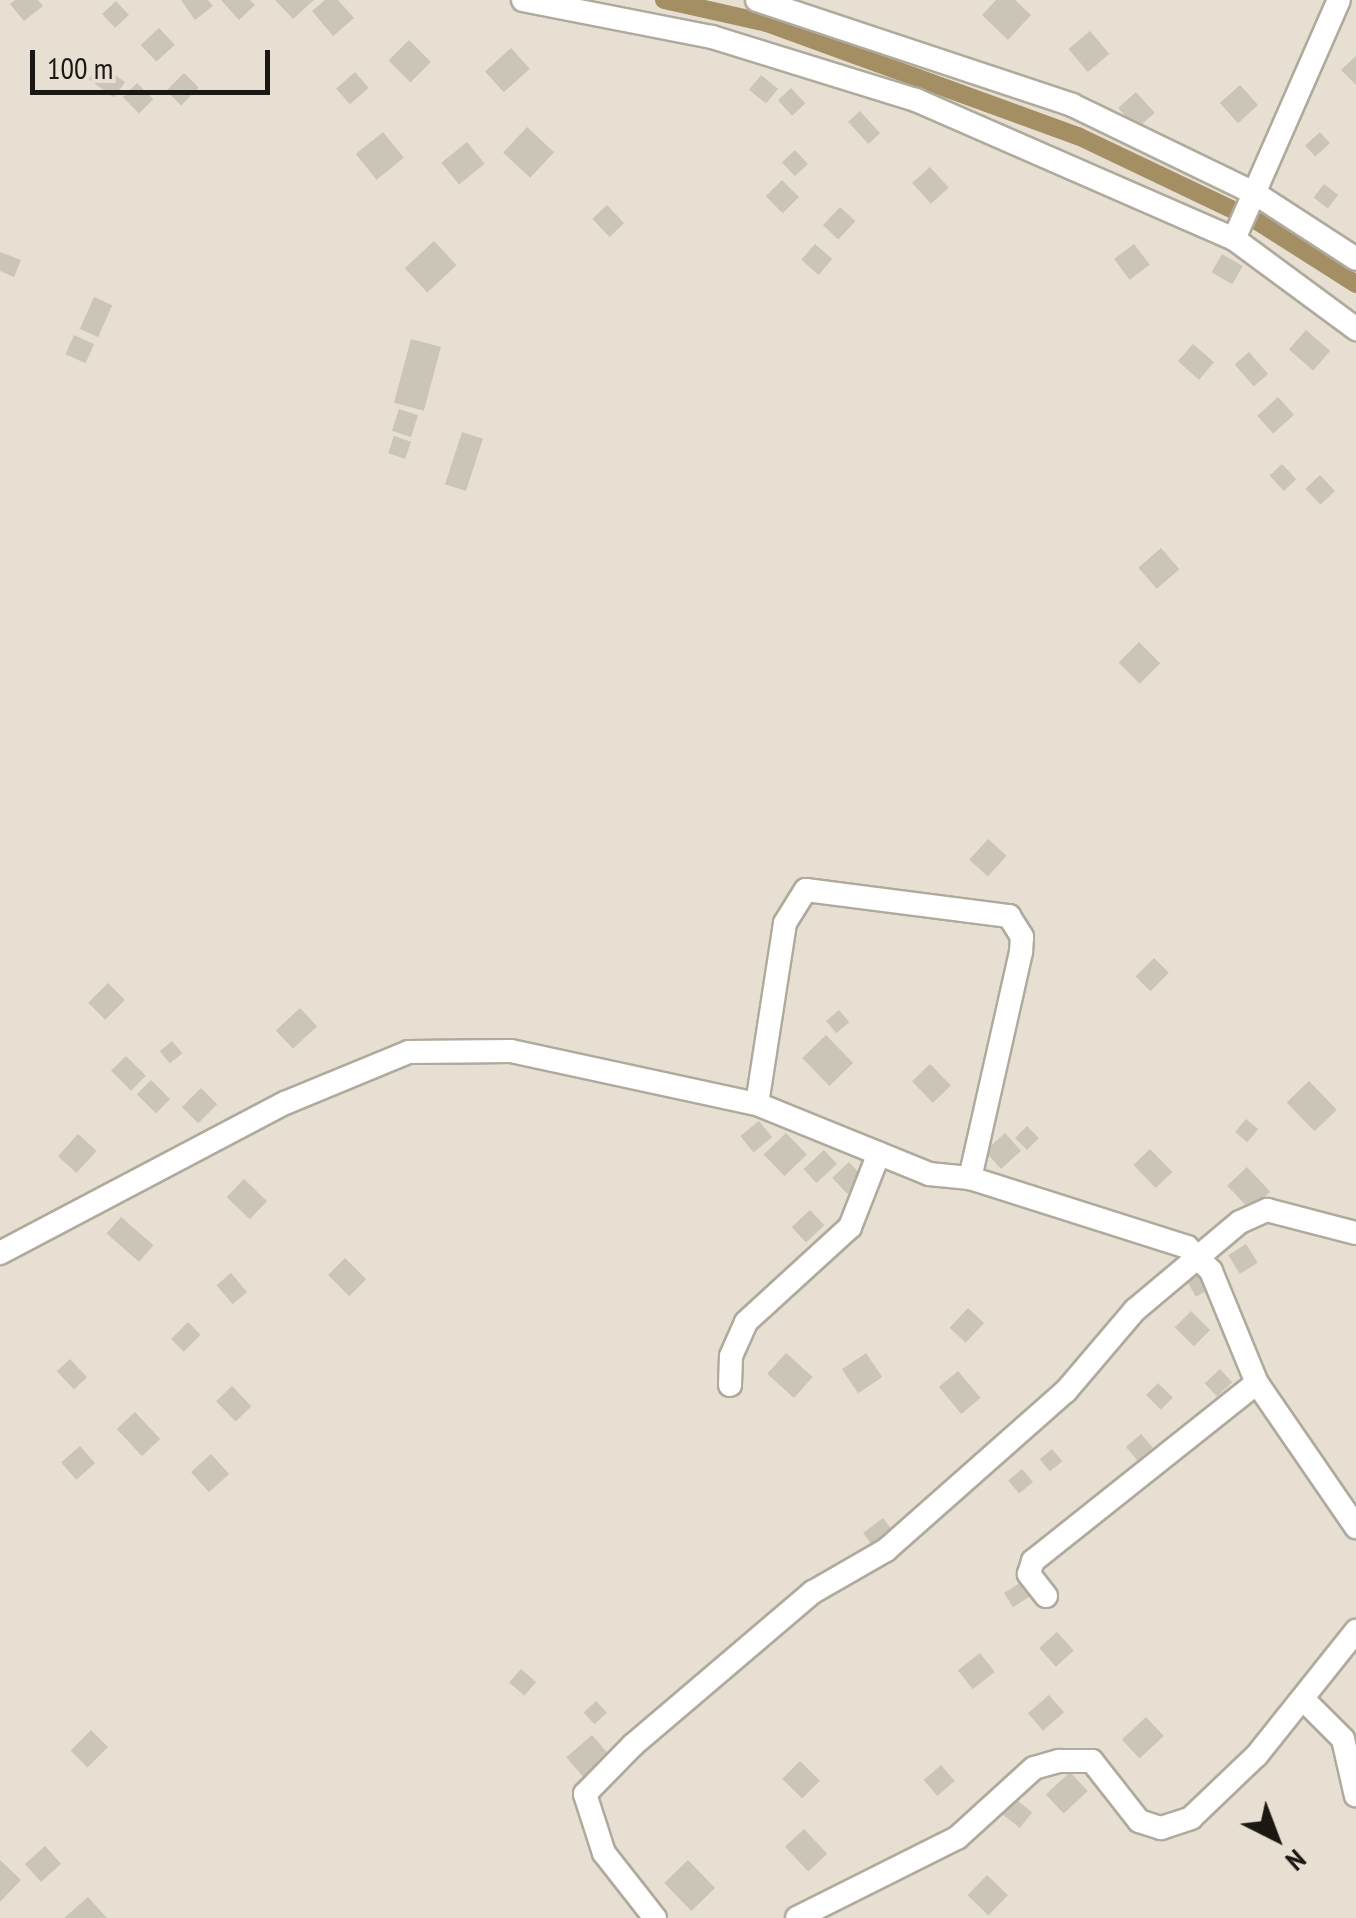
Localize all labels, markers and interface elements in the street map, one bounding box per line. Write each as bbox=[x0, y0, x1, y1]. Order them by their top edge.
scale bar bbox=[35, 30, 275, 92]
text: 100 m bbox=[47, 48, 113, 87]
north arrow bbox=[1226, 1788, 1326, 1888]
text: N bbox=[1278, 1842, 1314, 1879]

